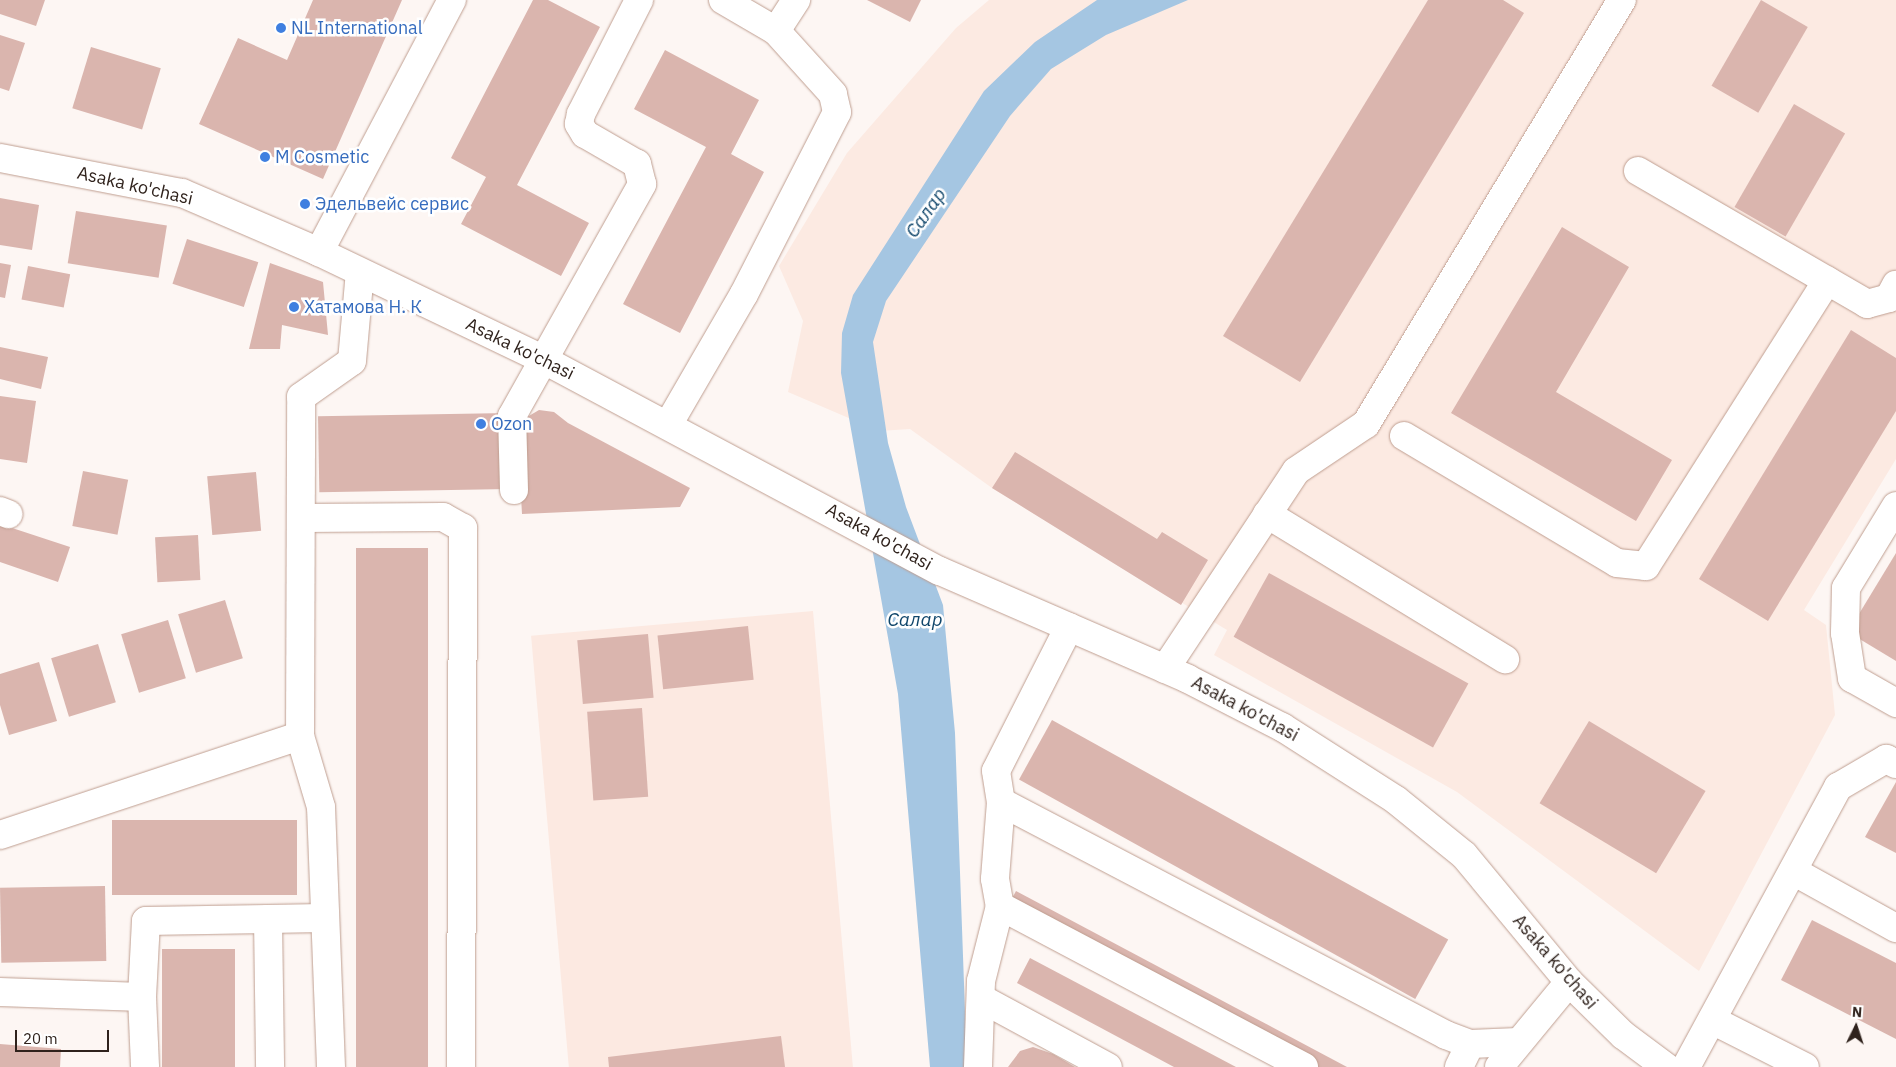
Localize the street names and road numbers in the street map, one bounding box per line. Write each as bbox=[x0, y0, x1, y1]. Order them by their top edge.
street label: Asaka ko'chasi bbox=[75, 162, 195, 210]
street label: Asaka ko'chasi bbox=[462, 313, 578, 385]
street label: Asaka ko'chasi bbox=[822, 499, 936, 575]
street label: Asaka ko'chasi bbox=[1188, 672, 1302, 746]
street label: Asaka ko'chasi bbox=[1508, 910, 1602, 1014]

